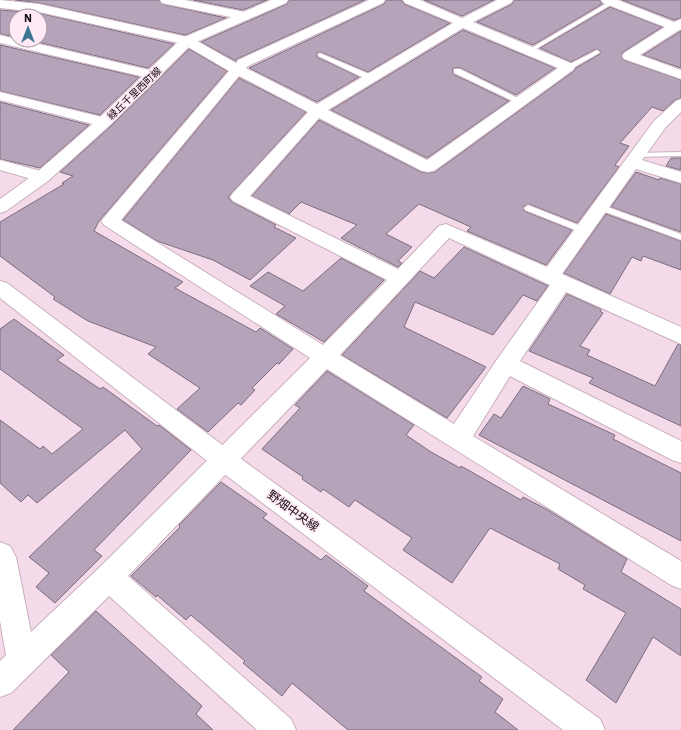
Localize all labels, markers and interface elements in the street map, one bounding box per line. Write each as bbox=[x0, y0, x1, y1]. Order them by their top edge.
north arrow bbox=[8, 8, 48, 48]
text: N bbox=[24, 11, 32, 25]
street label: 緑丘千里西町線 bbox=[105, 64, 164, 122]
street label: 野畑中央線 bbox=[265, 487, 322, 534]

